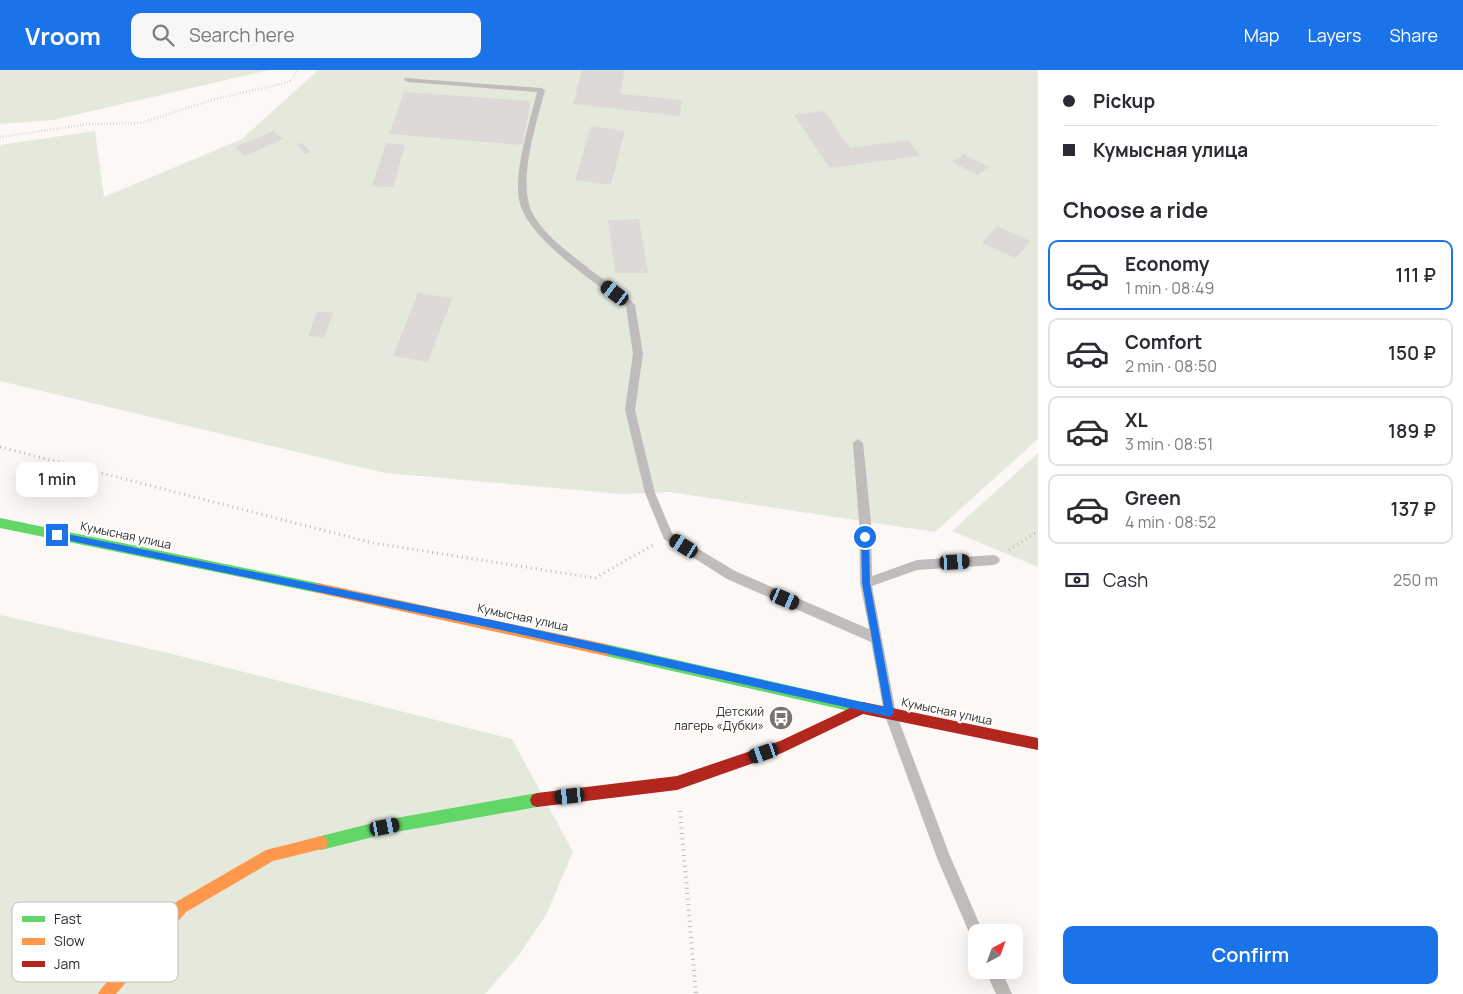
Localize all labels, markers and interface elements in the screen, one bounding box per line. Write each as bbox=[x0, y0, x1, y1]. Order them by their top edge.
search box bbox=[131, 13, 481, 58]
text: Vroom bbox=[25, 19, 101, 52]
icon: search bbox=[149, 21, 177, 49]
text: Search here bbox=[189, 22, 295, 48]
text: Map bbox=[1244, 23, 1279, 47]
text: Layers bbox=[1307, 23, 1361, 47]
text: Share bbox=[1389, 23, 1438, 47]
text: Pickup bbox=[1093, 88, 1155, 114]
text: Кумысная улица bbox=[1093, 137, 1248, 163]
text: Choose a ride bbox=[1063, 195, 1208, 225]
text: Economy bbox=[1125, 251, 1209, 277]
icon: car bbox=[1065, 253, 1110, 298]
text: 111 ₽ bbox=[1395, 262, 1436, 288]
text: 1 min · 08:49 bbox=[1125, 277, 1214, 299]
car bbox=[598, 278, 631, 308]
text: Comfort bbox=[1125, 329, 1202, 355]
icon: car bbox=[1065, 331, 1110, 376]
text: 150 ₽ bbox=[1388, 340, 1436, 366]
text: 2 min · 08:50 bbox=[1125, 355, 1217, 377]
text: XL bbox=[1125, 407, 1148, 433]
icon: car bbox=[1065, 409, 1110, 454]
text: 189 ₽ bbox=[1388, 418, 1436, 444]
text: 3 min · 08:51 bbox=[1125, 433, 1213, 455]
callout: 1 min bbox=[16, 462, 98, 498]
text: 1 min bbox=[38, 468, 76, 490]
text: Green bbox=[1125, 485, 1181, 511]
icon: car bbox=[1065, 487, 1110, 532]
text: 137 ₽ bbox=[1390, 496, 1436, 522]
text: 4 min · 08:52 bbox=[1125, 511, 1216, 533]
street label: Кумысная улица bbox=[79, 517, 173, 553]
route end bbox=[46, 524, 68, 546]
route start bbox=[854, 526, 876, 548]
car bbox=[667, 532, 700, 560]
car bbox=[939, 554, 970, 570]
icon: cash bbox=[1063, 566, 1091, 594]
text: Cash bbox=[1103, 567, 1148, 593]
text: 250 m bbox=[1393, 569, 1438, 591]
car bbox=[768, 586, 801, 612]
street label: Кумысная улица bbox=[476, 599, 570, 635]
street label: Кумысная улица bbox=[900, 693, 994, 729]
place label: Детский лагерь «Дубки» bbox=[674, 703, 764, 734]
bus stop icon: Детский лагерь «Дубки» bbox=[768, 705, 794, 731]
car bbox=[747, 741, 780, 765]
car bbox=[554, 787, 585, 805]
car bbox=[368, 817, 401, 837]
legend bbox=[12, 902, 178, 982]
text: Fast bbox=[54, 909, 82, 928]
north arrow bbox=[968, 924, 1022, 979]
map controls bbox=[968, 924, 1023, 979]
button: Confirm bbox=[1063, 926, 1438, 984]
text: Slow bbox=[54, 931, 85, 950]
text: Jam bbox=[54, 954, 80, 973]

